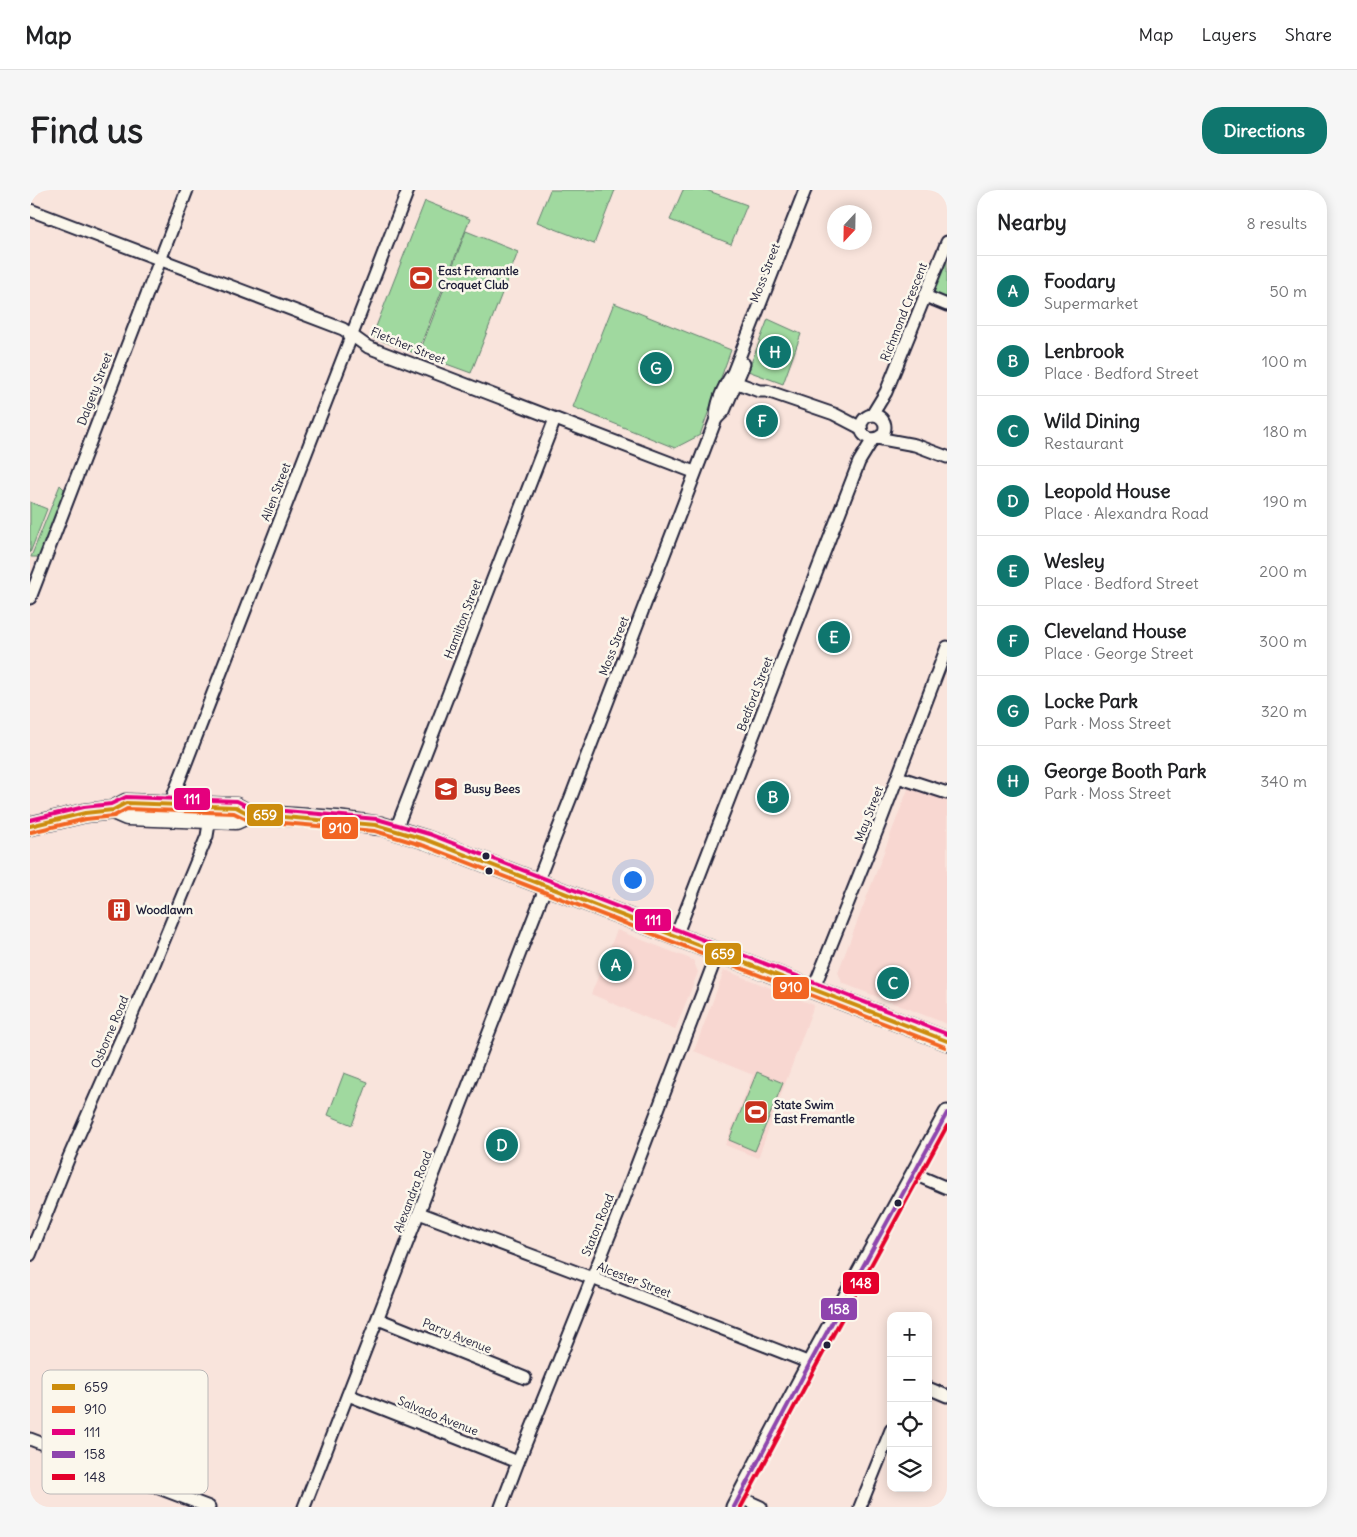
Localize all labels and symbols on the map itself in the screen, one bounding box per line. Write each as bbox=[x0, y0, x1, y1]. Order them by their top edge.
north arrow bbox=[827, 205, 872, 250]
street label: Moss Street bbox=[746, 241, 783, 305]
street label: Richmond Crescent bbox=[877, 260, 930, 363]
place label: East Fremantle Croquet Club bbox=[438, 263, 519, 293]
sports icon: East Fremantle Croquet Club bbox=[408, 265, 434, 291]
street label: Fletcher Street bbox=[369, 324, 448, 367]
pin: H bbox=[759, 333, 791, 371]
pin: G bbox=[640, 349, 672, 387]
street label: Dalgety Street bbox=[74, 350, 115, 427]
pin: F bbox=[746, 402, 778, 440]
street label: Allen Street bbox=[258, 460, 294, 523]
street label: Hamilton Street bbox=[440, 577, 485, 661]
street label: Moss Street bbox=[595, 614, 632, 678]
pin: E bbox=[818, 618, 850, 656]
street label: Bedford Street bbox=[733, 654, 776, 733]
school or university icon: Busy Bees bbox=[433, 776, 459, 802]
pin: B bbox=[757, 778, 789, 816]
place label: Busy Bees bbox=[464, 781, 521, 797]
street label: May Street bbox=[851, 784, 886, 844]
line badge: 111 bbox=[173, 787, 211, 811]
text: 111 bbox=[184, 790, 200, 808]
line badge: 659 bbox=[246, 803, 284, 827]
text: 659 bbox=[253, 806, 277, 824]
line badge: 910 bbox=[321, 816, 359, 840]
text: 910 bbox=[329, 819, 351, 837]
unlabelled marker bbox=[481, 851, 491, 861]
unlabelled marker bbox=[484, 866, 494, 876]
your location bbox=[620, 867, 646, 893]
building icon: Woodlawn bbox=[106, 897, 132, 923]
place label: Woodlawn bbox=[136, 902, 193, 917]
line badge: 111 bbox=[634, 908, 672, 932]
text: 111 bbox=[645, 911, 661, 929]
line badge: 659 bbox=[704, 942, 742, 966]
text: 659 bbox=[711, 945, 735, 963]
pin: A bbox=[600, 946, 632, 984]
pin: C bbox=[877, 964, 909, 1002]
line badge: 910 bbox=[772, 976, 810, 1000]
text: 910 bbox=[780, 978, 802, 996]
street label: Osborne Road bbox=[88, 993, 132, 1070]
place label: State Swim East Fremantle bbox=[774, 1097, 855, 1126]
sports icon: State Swim East Fremantle bbox=[743, 1099, 769, 1125]
pin: D bbox=[486, 1126, 518, 1164]
street label: Alexandra Road bbox=[390, 1149, 435, 1235]
street label: Staton Road bbox=[578, 1191, 617, 1258]
unlabelled marker bbox=[893, 1198, 903, 1208]
street label: Alcester Street bbox=[595, 1258, 673, 1301]
line badge: 148 bbox=[842, 1271, 880, 1295]
text: 148 bbox=[850, 1274, 872, 1292]
line badge: 158 bbox=[820, 1297, 858, 1321]
text: 158 bbox=[828, 1300, 850, 1318]
street label: Parry Avenue bbox=[420, 1315, 494, 1356]
unlabelled marker bbox=[822, 1340, 832, 1350]
legend bbox=[42, 1370, 208, 1494]
text: 659 bbox=[84, 1378, 108, 1396]
street label: Salvado Avenue bbox=[396, 1393, 481, 1439]
text: 910 bbox=[84, 1400, 107, 1418]
text: 111 bbox=[84, 1423, 101, 1441]
text: 158 bbox=[84, 1445, 106, 1463]
text: 148 bbox=[84, 1468, 106, 1486]

